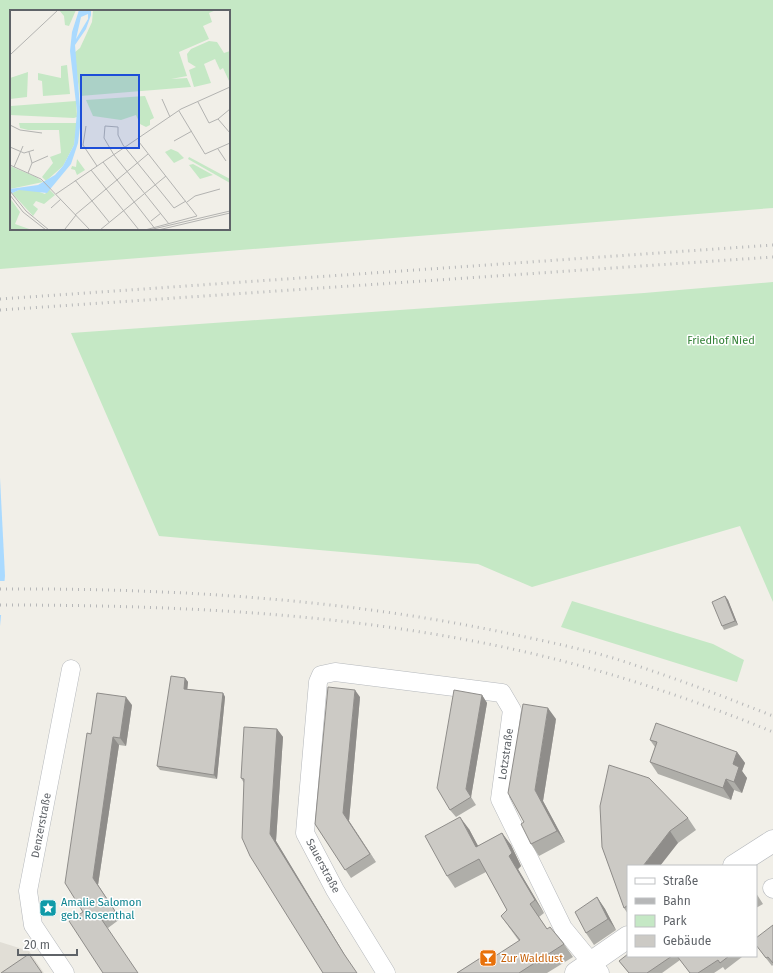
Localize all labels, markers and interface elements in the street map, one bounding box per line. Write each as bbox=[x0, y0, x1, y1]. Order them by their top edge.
inset map bbox=[10, 10, 230, 230]
park label: Friedhof Nied bbox=[687, 334, 755, 347]
street label: Lotzstraße bbox=[496, 727, 516, 781]
street label: Denzerstraße bbox=[28, 792, 53, 859]
street label: Sauerstraße bbox=[303, 836, 343, 896]
legend bbox=[627, 865, 757, 957]
text: Straße bbox=[663, 874, 698, 888]
text: Bahn bbox=[663, 894, 691, 908]
place label: Amalie Salomon geb. Rosenthal bbox=[61, 896, 142, 922]
place icon: Amalie Salomon geb. Rosenthal bbox=[38, 898, 58, 918]
text: Park bbox=[663, 914, 687, 928]
scale bar bbox=[18, 931, 77, 957]
text: Gebäude bbox=[663, 934, 711, 948]
text: 20 m bbox=[24, 938, 50, 952]
bar icon: Zur Waldlust bbox=[478, 948, 498, 968]
place label: Zur Waldlust bbox=[501, 952, 563, 965]

